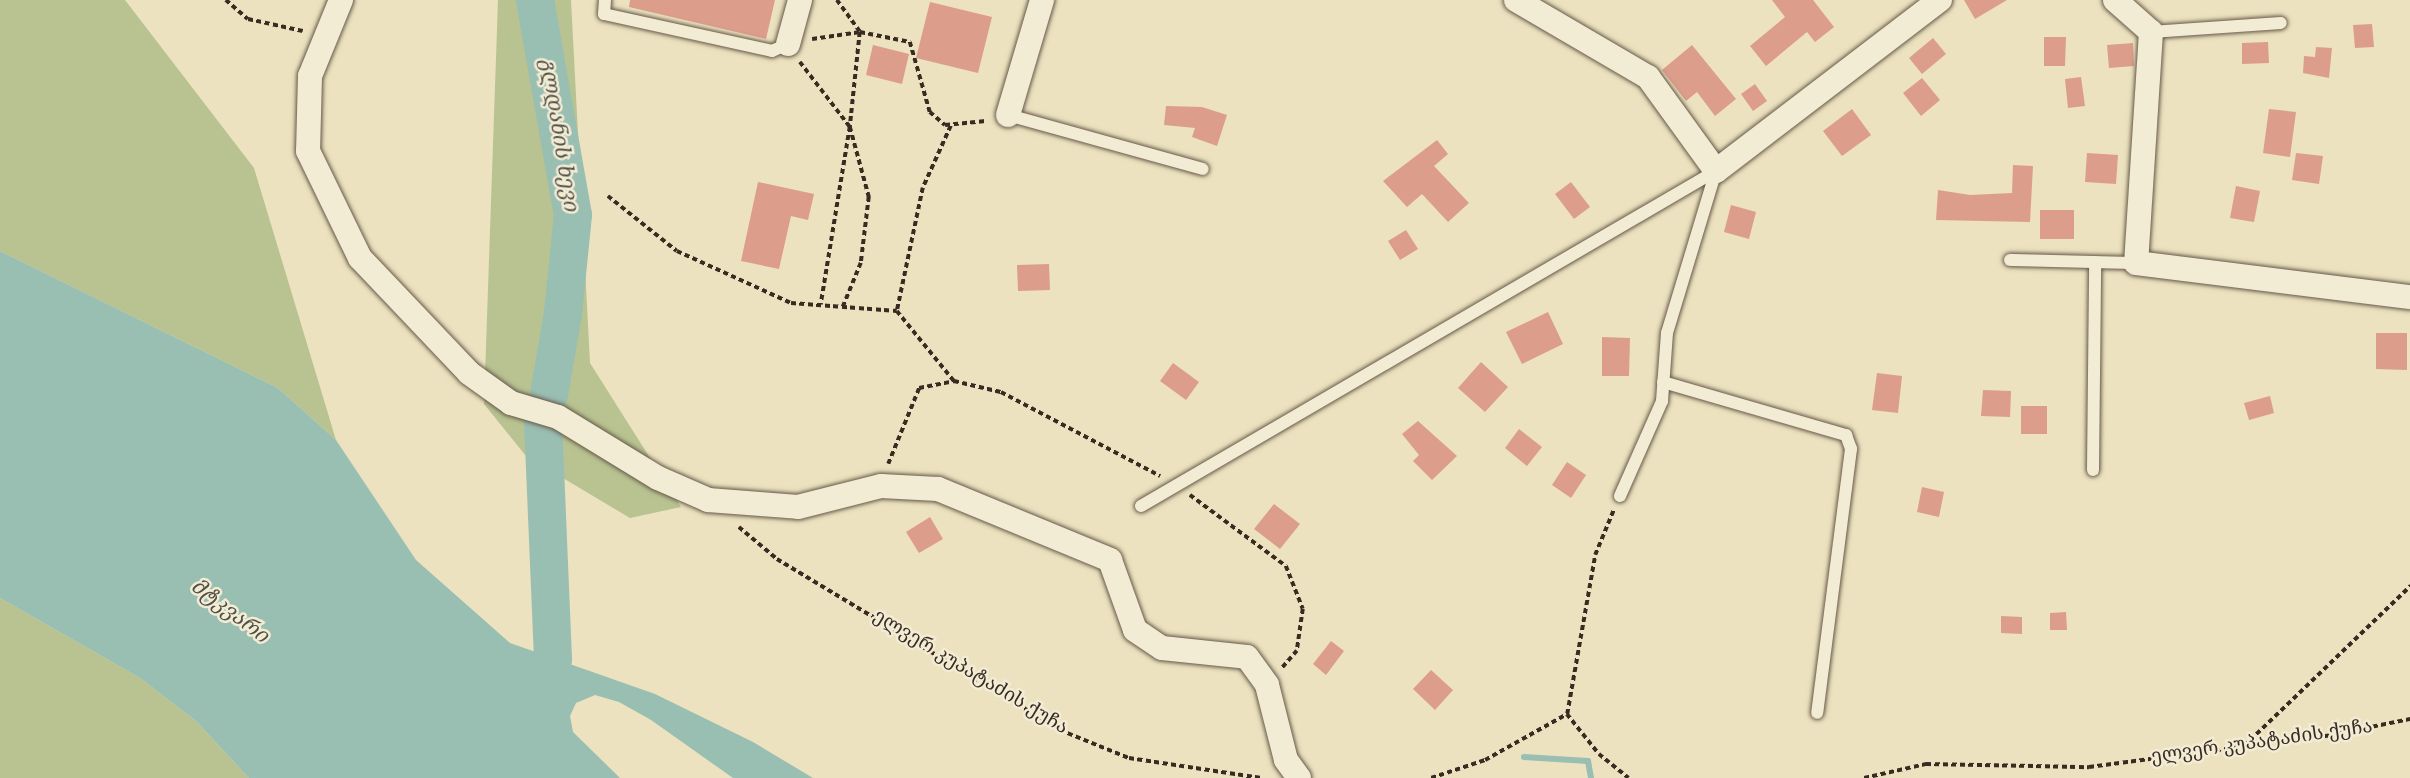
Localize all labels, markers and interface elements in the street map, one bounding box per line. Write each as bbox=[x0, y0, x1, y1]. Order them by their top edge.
water label: გლდანის ხევი bbox=[533, 57, 583, 213]
water label: მტკვარი bbox=[185, 575, 273, 649]
street label: ელვერ კუპატაძის ქუჩა bbox=[868, 606, 1072, 740]
street label: ელვერ კუპატაძის ქუჩა bbox=[2150, 716, 2374, 770]

